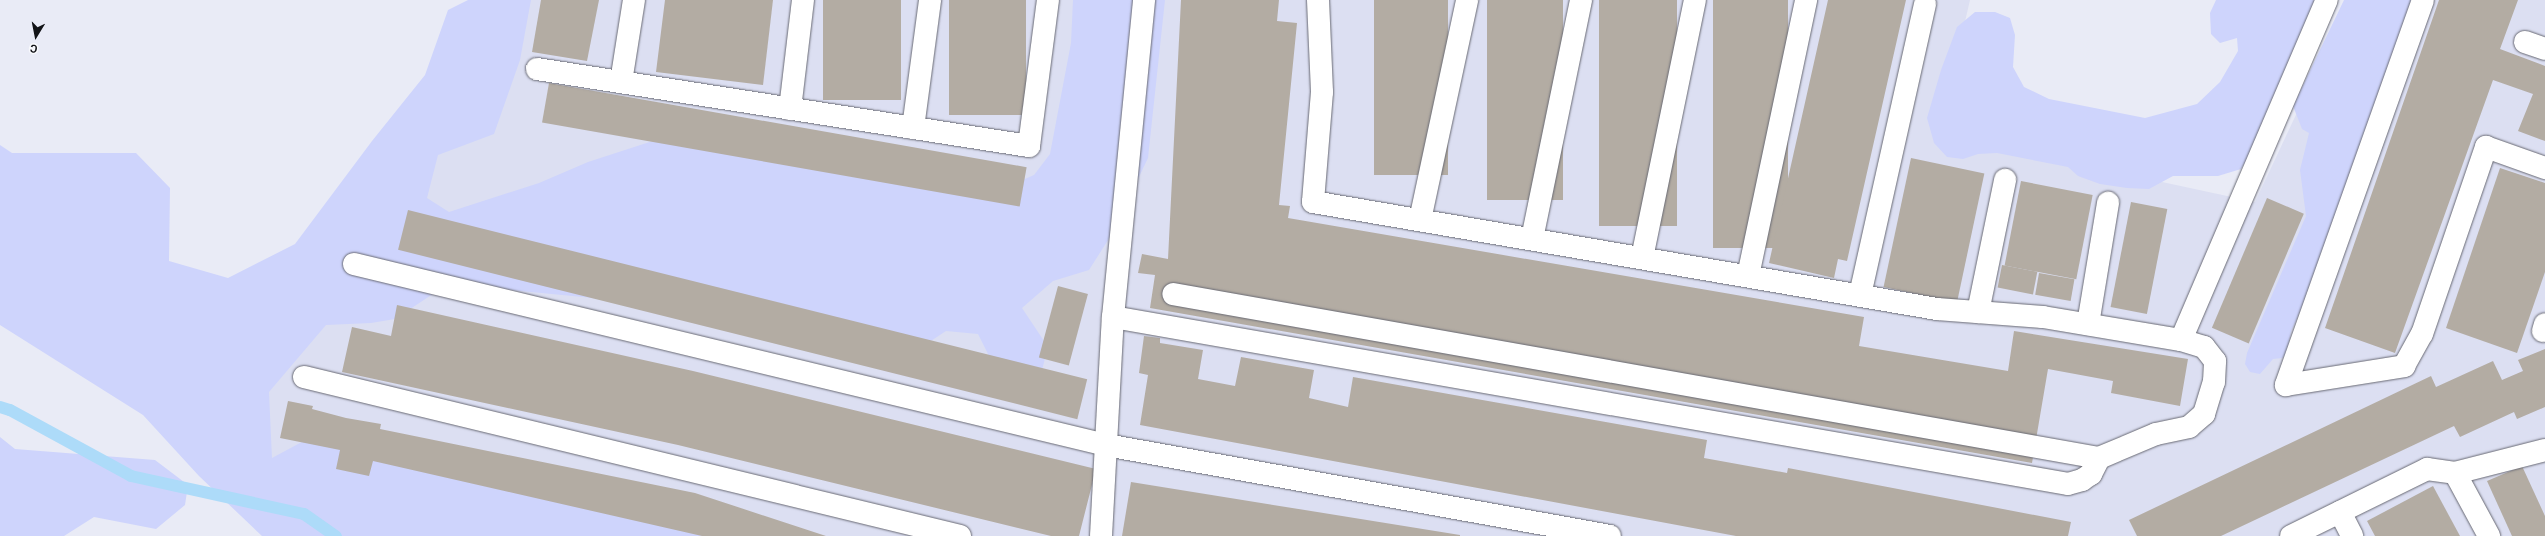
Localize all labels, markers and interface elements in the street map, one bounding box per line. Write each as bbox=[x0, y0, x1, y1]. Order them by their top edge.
north arrow bbox=[16, 16, 56, 56]
text: С bbox=[29, 41, 39, 55]

